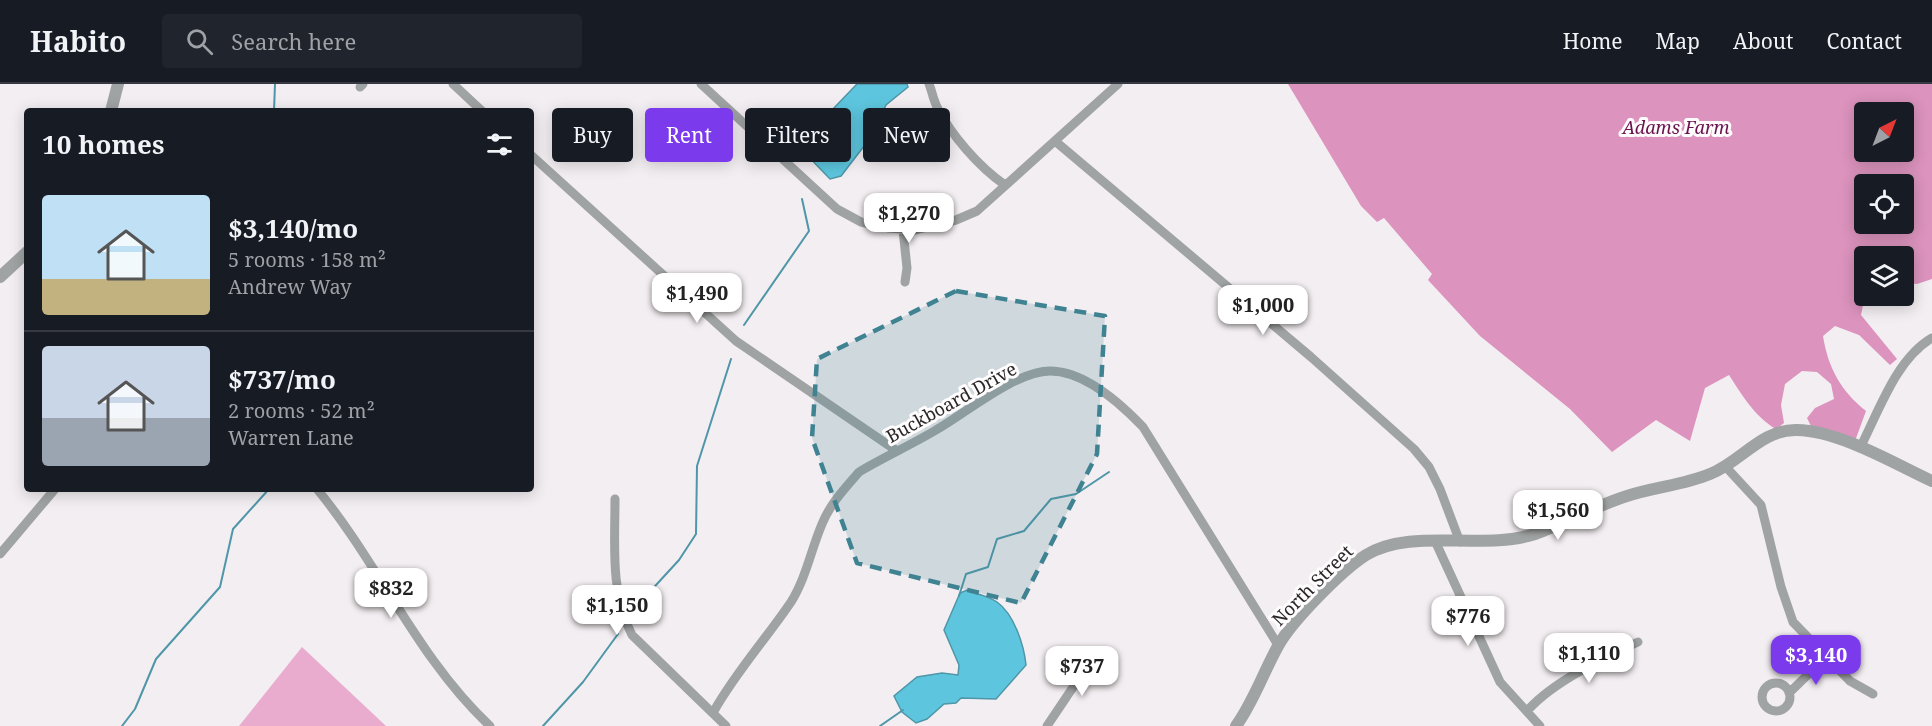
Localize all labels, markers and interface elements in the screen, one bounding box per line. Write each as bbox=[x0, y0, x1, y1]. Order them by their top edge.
search box bbox=[162, 14, 582, 68]
text: Habito bbox=[30, 22, 126, 60]
icon: search bbox=[183, 25, 216, 58]
text: Search here bbox=[231, 26, 356, 56]
text: Home bbox=[1563, 27, 1623, 55]
text: Map bbox=[1656, 27, 1700, 55]
text: About bbox=[1733, 27, 1794, 55]
text: Contact bbox=[1827, 27, 1902, 55]
north arrow bbox=[1854, 102, 1914, 162]
map controls bbox=[1854, 102, 1914, 306]
chip: Buy bbox=[552, 108, 633, 162]
chip: Rent bbox=[645, 108, 733, 162]
chip: Filters bbox=[745, 108, 851, 162]
chip: New bbox=[863, 108, 950, 162]
park label: Adams Farm bbox=[1620, 115, 1730, 139]
text: 10 homes bbox=[42, 126, 164, 162]
icon: filters bbox=[483, 128, 516, 161]
button: locate bbox=[1854, 174, 1914, 234]
pin: $1,270 bbox=[860, 193, 958, 244]
text: $1,270 bbox=[878, 199, 940, 226]
text: $3,140/mo bbox=[228, 210, 358, 246]
icon: home bbox=[90, 219, 162, 291]
text: 5 rooms · 158 m² bbox=[228, 246, 386, 273]
button: layers bbox=[1854, 246, 1914, 306]
text: Andrew Way bbox=[228, 273, 352, 300]
pin: $1,490 bbox=[648, 273, 746, 324]
text: $1,490 bbox=[666, 279, 728, 306]
pin: $1,000 bbox=[1214, 285, 1312, 336]
text: $1,000 bbox=[1232, 291, 1294, 318]
street label: Buckboard Drive bbox=[881, 356, 1021, 448]
text: $737/mo bbox=[228, 361, 336, 397]
icon: home bbox=[90, 370, 162, 442]
text: 2 rooms · 52 m² bbox=[228, 397, 375, 424]
text: Warren Lane bbox=[228, 424, 354, 451]
pin: $1,560 bbox=[1509, 490, 1607, 541]
text: $1,560 bbox=[1527, 496, 1589, 523]
street label: North Street bbox=[1266, 539, 1358, 631]
pin: $832 bbox=[355, 568, 427, 619]
text: $832 bbox=[368, 574, 414, 601]
pin: $1,150 bbox=[568, 585, 666, 636]
text: $1,150 bbox=[586, 591, 648, 618]
pin: $776 bbox=[1432, 596, 1504, 647]
text: $776 bbox=[1445, 602, 1491, 629]
pin: $1,110 bbox=[1540, 633, 1638, 684]
pin: $3,140 bbox=[1767, 635, 1865, 686]
text: $1,110 bbox=[1558, 639, 1620, 666]
text: $3,140 bbox=[1785, 641, 1847, 668]
pin: $737 bbox=[1046, 646, 1118, 697]
text: $737 bbox=[1059, 652, 1105, 679]

